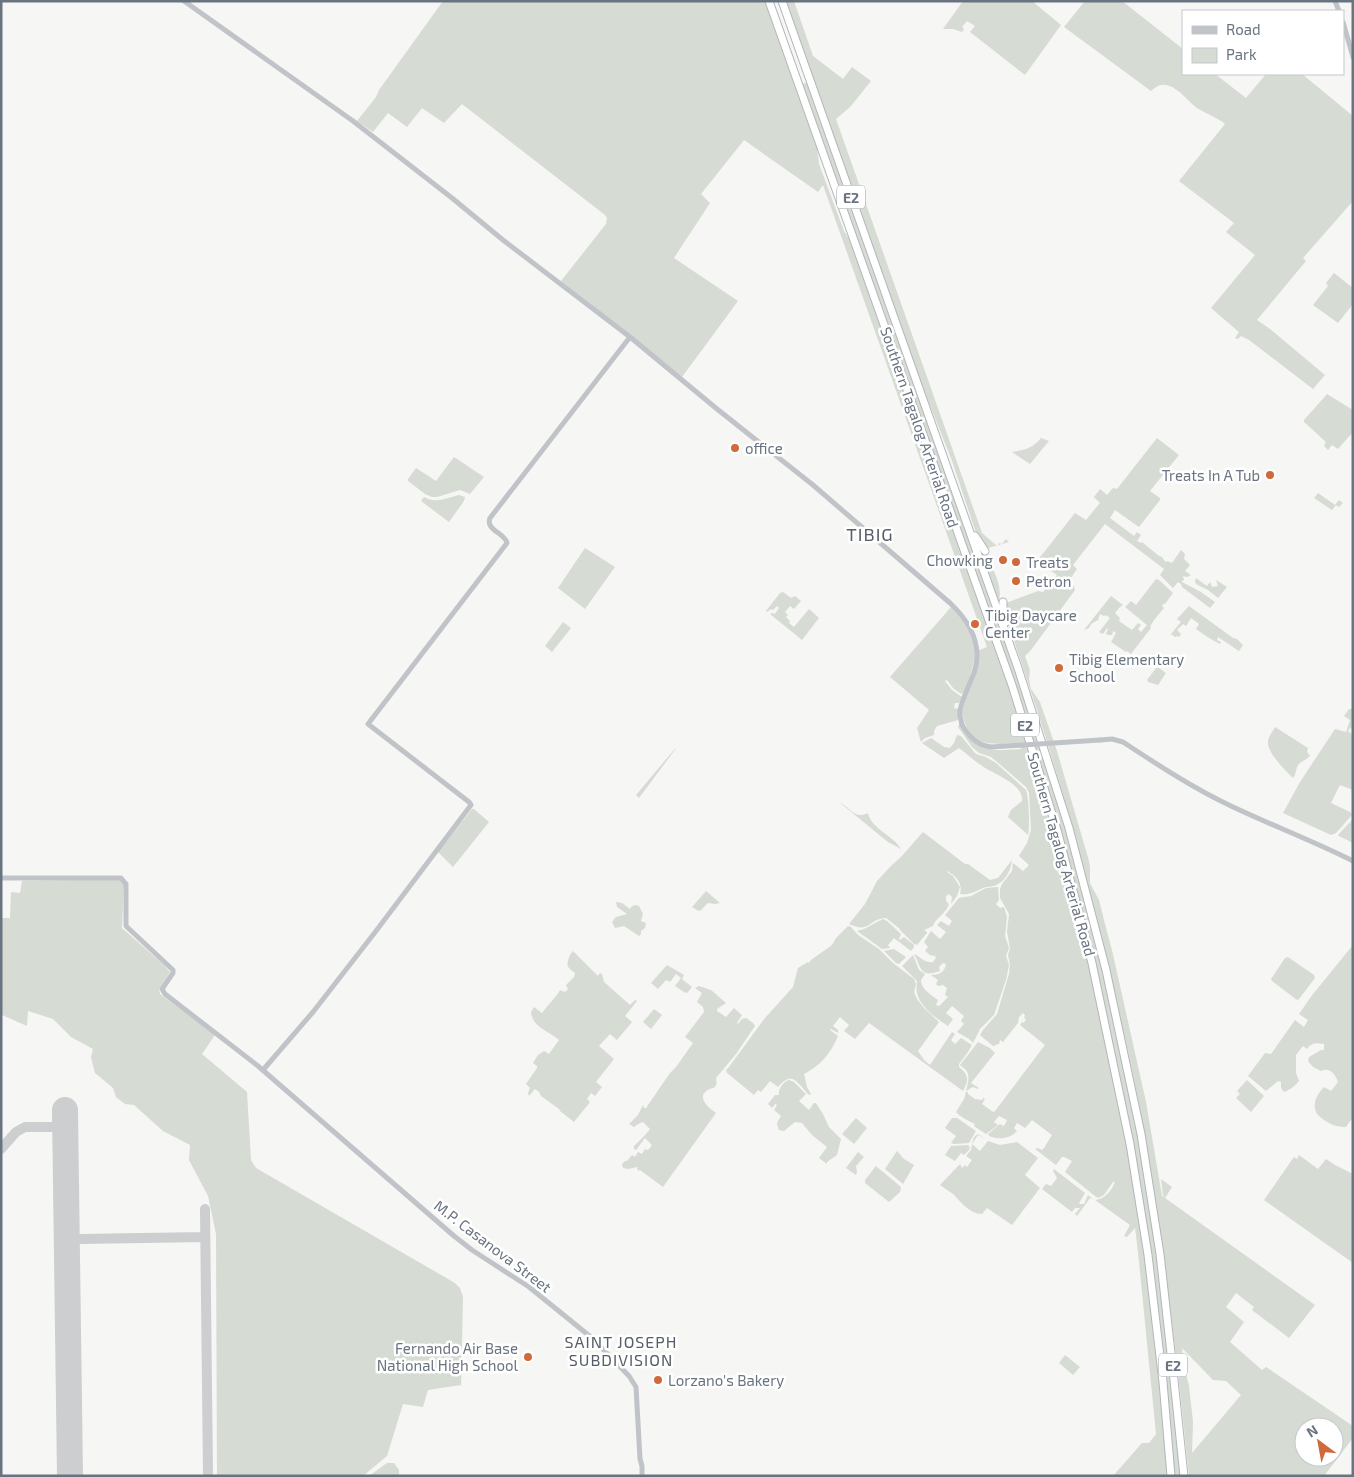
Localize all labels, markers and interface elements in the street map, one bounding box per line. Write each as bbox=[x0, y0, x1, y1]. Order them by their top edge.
legend bbox=[1182, 10, 1344, 75]
text: Road bbox=[1226, 20, 1261, 38]
text: Park bbox=[1226, 45, 1257, 63]
road number: E2 bbox=[837, 186, 865, 208]
street label: Southern Tagalog Arterial Road bbox=[877, 324, 963, 530]
place label: office bbox=[745, 439, 783, 457]
marker: office bbox=[729, 442, 741, 454]
place label: Treats In A Tub bbox=[1162, 466, 1260, 484]
marker: Treats In A Tub bbox=[1264, 469, 1276, 481]
district label: TIBIG bbox=[846, 523, 894, 545]
place label: Chowking bbox=[926, 551, 994, 569]
place label: Treats bbox=[1026, 553, 1069, 571]
marker: Chowking bbox=[997, 554, 1009, 566]
marker: Treats bbox=[1010, 556, 1022, 568]
place label: Petron bbox=[1026, 572, 1072, 590]
marker: Petron bbox=[1010, 575, 1022, 587]
place label: Tibig Daycare Center bbox=[985, 606, 1077, 641]
marker: Tibig Daycare Center bbox=[969, 618, 981, 630]
place label: Tibig Elementary School bbox=[1069, 650, 1184, 685]
marker: Tibig Elementary School bbox=[1053, 662, 1065, 674]
road number: E2 bbox=[1011, 714, 1039, 736]
street label: Southern Tagalog Arterial Road bbox=[1024, 750, 1100, 958]
street label: M.P. Casanova Street bbox=[431, 1196, 555, 1296]
district label: SAINT JOSEPH SUBDIVISION bbox=[565, 1332, 677, 1369]
place label: Fernando Air Base National High School bbox=[377, 1339, 519, 1374]
marker: Fernando Air Base National High School bbox=[522, 1351, 534, 1363]
road number: E2 bbox=[1159, 1354, 1187, 1376]
place label: Lorzano's Bakery bbox=[668, 1371, 784, 1389]
marker: Lorzano's Bakery bbox=[652, 1374, 664, 1386]
north arrow bbox=[1294, 1417, 1344, 1467]
text: N bbox=[1303, 1421, 1321, 1440]

